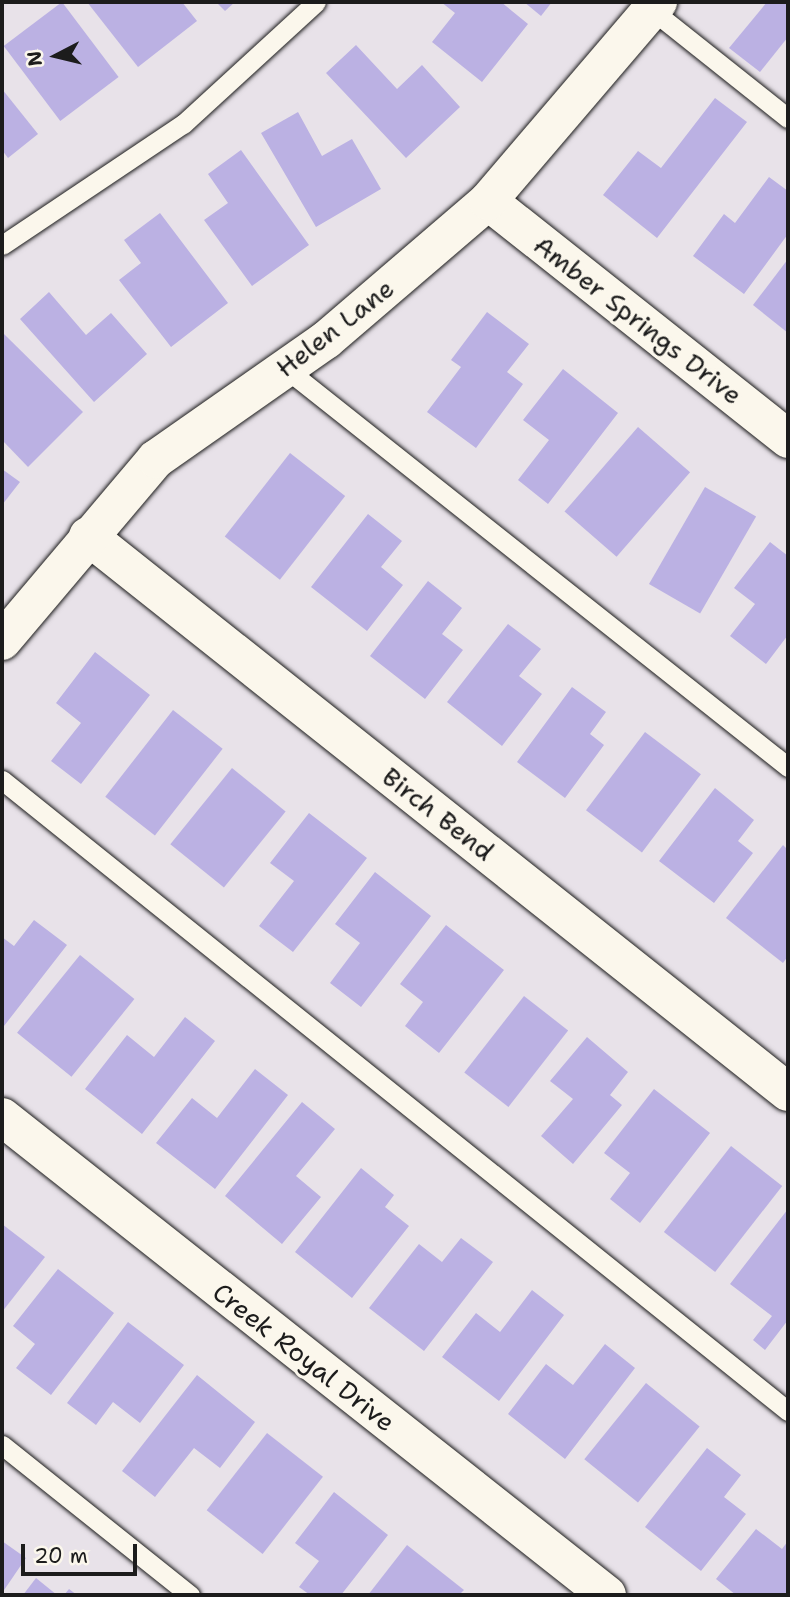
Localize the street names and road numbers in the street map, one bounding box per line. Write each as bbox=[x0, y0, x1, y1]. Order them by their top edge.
street label: Amber Springs Drive bbox=[528, 229, 748, 411]
street label: Helen Lane bbox=[270, 272, 400, 384]
street label: Birch Bend bbox=[376, 761, 500, 867]
street label: Creek Royal Drive bbox=[207, 1276, 401, 1438]

